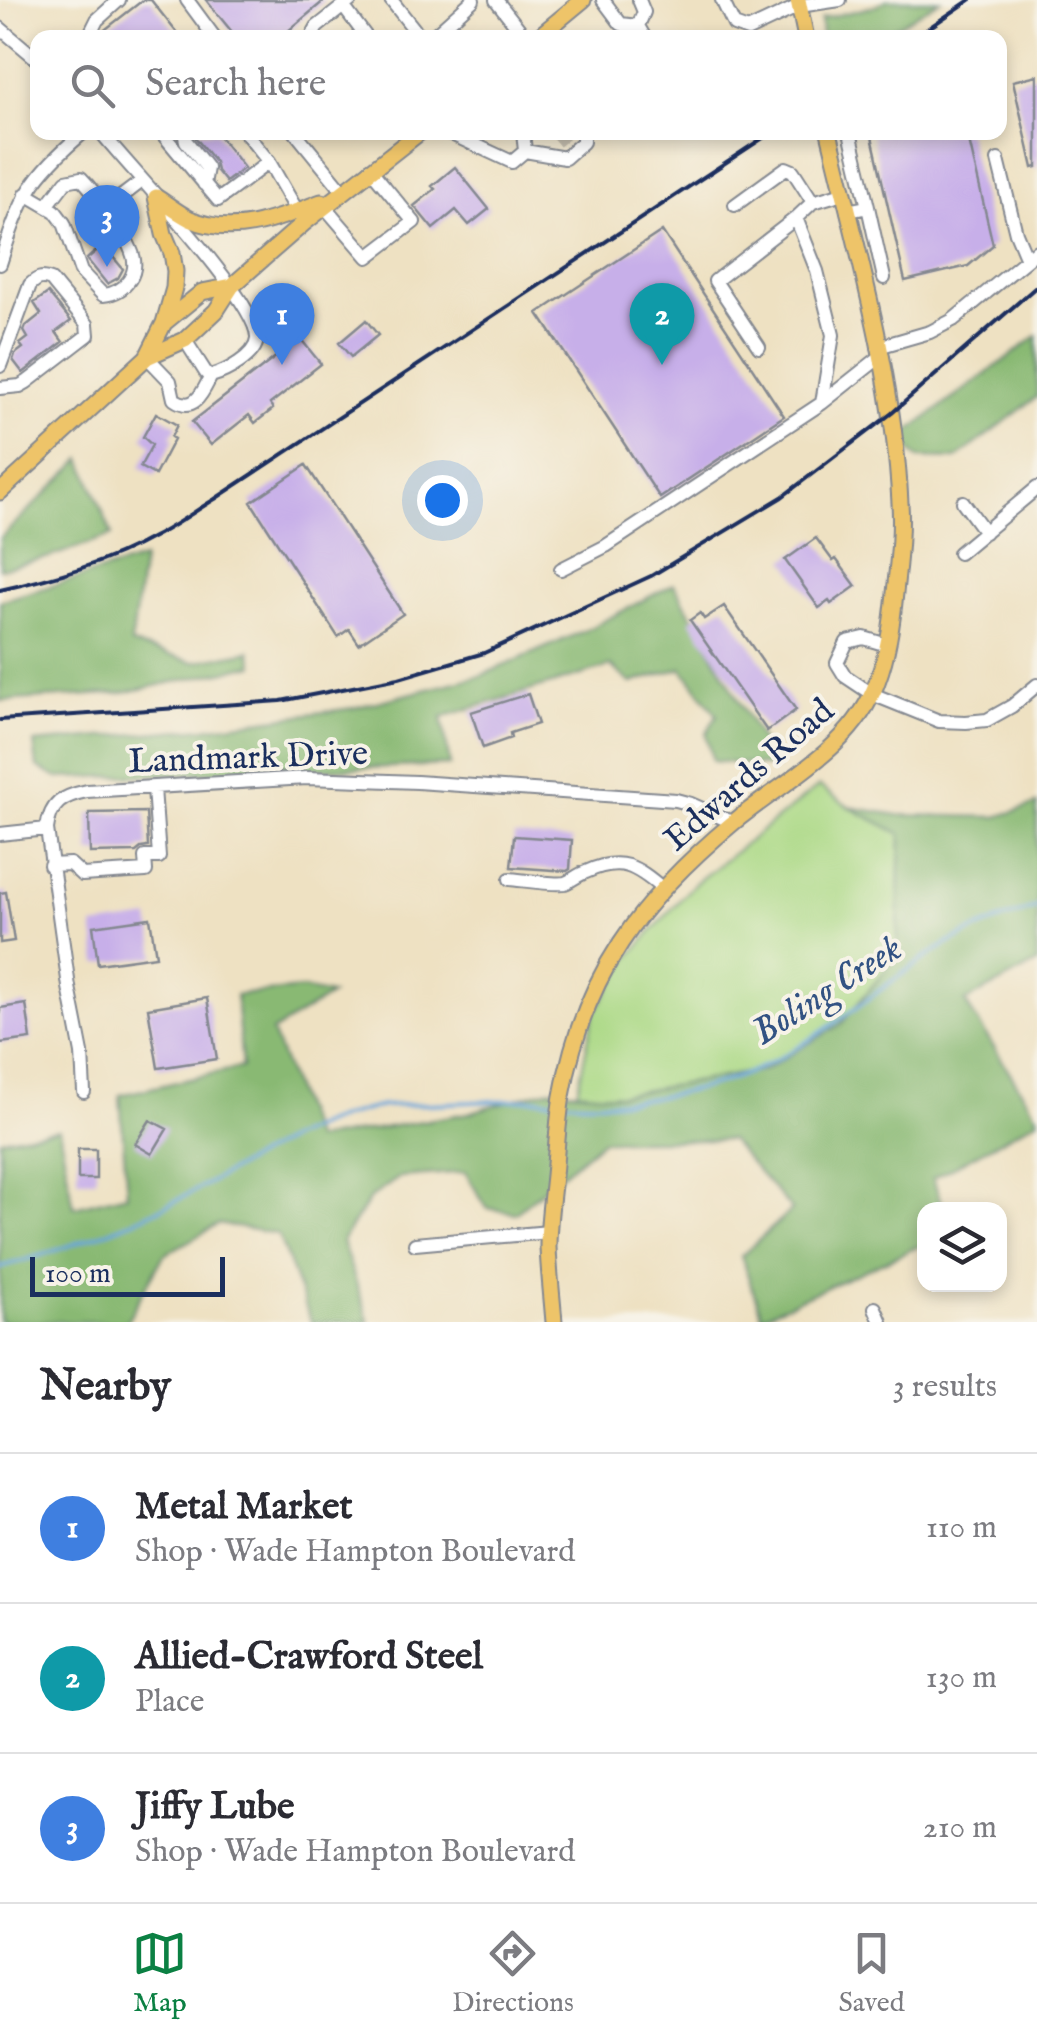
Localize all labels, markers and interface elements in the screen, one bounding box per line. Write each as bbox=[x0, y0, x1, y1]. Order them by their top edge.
search box bbox=[30, 30, 1007, 140]
icon: search bbox=[65, 58, 120, 113]
text: Search here bbox=[145, 61, 326, 109]
pin: 3 bbox=[74, 184, 140, 267]
pin: 1 bbox=[250, 282, 314, 365]
pin: 2 bbox=[630, 282, 694, 365]
your location bbox=[417, 475, 468, 526]
street label: Edwards Road bbox=[655, 689, 844, 862]
street label: Landmark Drive bbox=[127, 732, 369, 785]
water label: Boling Creek bbox=[744, 925, 912, 1058]
map controls bbox=[917, 1202, 1007, 1292]
button: layers bbox=[917, 1202, 1007, 1292]
scale bar bbox=[30, 1252, 225, 1296]
text: 100 m bbox=[45, 1257, 111, 1292]
text: Nearby bbox=[40, 1361, 171, 1414]
text: 3 results bbox=[893, 1367, 997, 1408]
text: Metal Market bbox=[135, 1484, 353, 1532]
text: 1 bbox=[67, 1508, 78, 1549]
text: 110 m bbox=[926, 1508, 997, 1549]
text: Shop · Wade Hampton Boulevard bbox=[135, 1532, 575, 1573]
text: Allied-Crawford Steel bbox=[135, 1634, 483, 1682]
text: 2 bbox=[65, 1658, 80, 1699]
text: 130 m bbox=[926, 1658, 997, 1699]
text: Place bbox=[135, 1682, 205, 1723]
text: Jiffy Lube bbox=[135, 1784, 294, 1832]
text: 3 bbox=[67, 1808, 78, 1849]
text: 210 m bbox=[923, 1808, 997, 1849]
text: Shop · Wade Hampton Boulevard bbox=[135, 1832, 575, 1873]
tab: Map bbox=[132, 1926, 187, 2021]
tab: Directions bbox=[452, 1926, 574, 2021]
tab: Saved bbox=[838, 1926, 905, 2021]

